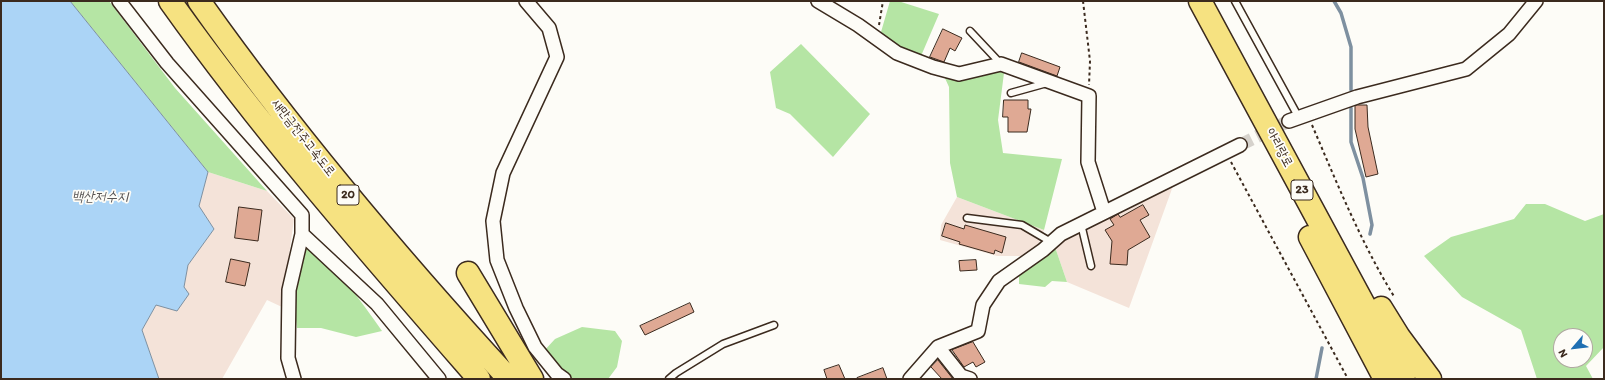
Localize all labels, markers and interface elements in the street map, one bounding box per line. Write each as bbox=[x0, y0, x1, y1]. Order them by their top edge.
street label: 새만금전주고속도로 bbox=[268, 96, 338, 180]
street label: 아리랑로 bbox=[1262, 126, 1296, 170]
road number: 23 bbox=[1291, 180, 1313, 200]
road number: 20 bbox=[337, 185, 359, 205]
water label: 백산저수지 bbox=[72, 189, 128, 205]
north arrow bbox=[1553, 328, 1593, 368]
text: N bbox=[1555, 347, 1570, 360]

